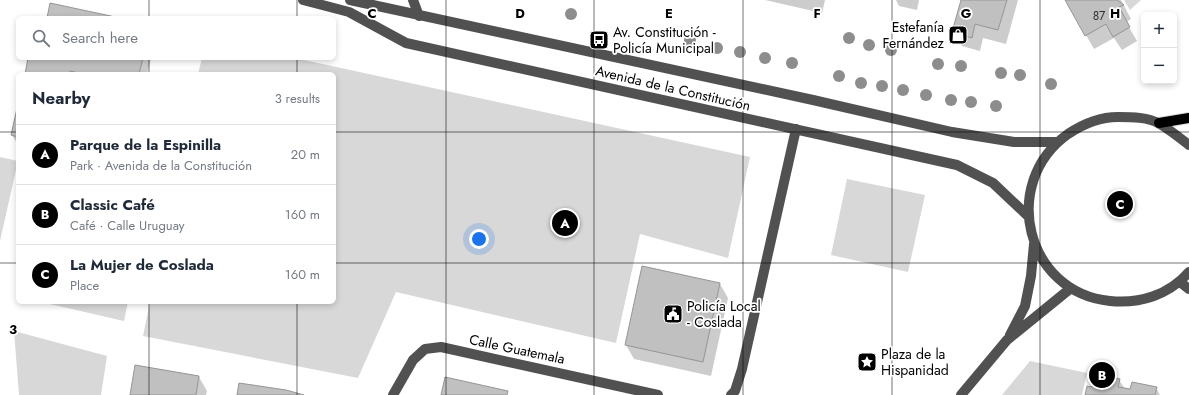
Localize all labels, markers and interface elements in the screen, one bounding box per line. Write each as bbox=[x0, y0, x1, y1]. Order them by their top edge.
text: C bbox=[367, 4, 377, 23]
text: D bbox=[515, 4, 525, 23]
text: E bbox=[665, 4, 673, 23]
text: F bbox=[813, 4, 821, 23]
text: G bbox=[961, 4, 972, 23]
text: H bbox=[1110, 4, 1120, 23]
house number: 87 bbox=[1093, 7, 1106, 25]
map controls bbox=[1141, 12, 1177, 84]
button: + bbox=[1141, 12, 1177, 48]
search box bbox=[16, 16, 336, 60]
place label: Estefanía Fernández bbox=[882, 17, 945, 53]
place label: Av. Constitución - Policía Municipal bbox=[613, 22, 716, 58]
shop icon: Estefanía Fernández bbox=[947, 24, 969, 46]
icon: search bbox=[30, 27, 52, 49]
text: Search here bbox=[62, 27, 138, 49]
bus stop icon: Av. Constitución - Policía Municipal bbox=[588, 29, 610, 51]
button: − bbox=[1141, 48, 1177, 84]
street label: Avenida de la Constitución bbox=[594, 60, 752, 116]
text: Nearby bbox=[32, 86, 90, 110]
text: 3 results bbox=[275, 89, 320, 108]
text: Parque de la Espinilla bbox=[70, 134, 221, 156]
text: A bbox=[40, 145, 50, 164]
text: 20 m bbox=[291, 145, 320, 164]
text: Park · Avenida de la Constitución bbox=[70, 156, 252, 175]
pin: C bbox=[1107, 189, 1133, 219]
text: Classic Café bbox=[70, 194, 155, 216]
text: B bbox=[41, 205, 49, 224]
text: 160 m bbox=[285, 205, 320, 224]
pin: A bbox=[552, 208, 578, 238]
text: Café · Calle Uruguay bbox=[70, 216, 185, 235]
your location bbox=[469, 229, 489, 249]
text: La Mujer de Coslada bbox=[70, 254, 214, 276]
text: C bbox=[40, 265, 50, 284]
text: 160 m bbox=[285, 265, 320, 284]
text: Place bbox=[70, 276, 99, 295]
place label: Policía Local - Coslada bbox=[687, 296, 761, 332]
public building icon: Policía Local - Coslada bbox=[662, 303, 684, 325]
text: 3 bbox=[9, 320, 17, 339]
street label: Calle Guatemala bbox=[467, 329, 567, 369]
place label: Plaza de la Hispanidad bbox=[881, 344, 949, 380]
place icon: Plaza de la Hispanidad bbox=[856, 351, 878, 373]
pin: B bbox=[1089, 360, 1115, 390]

